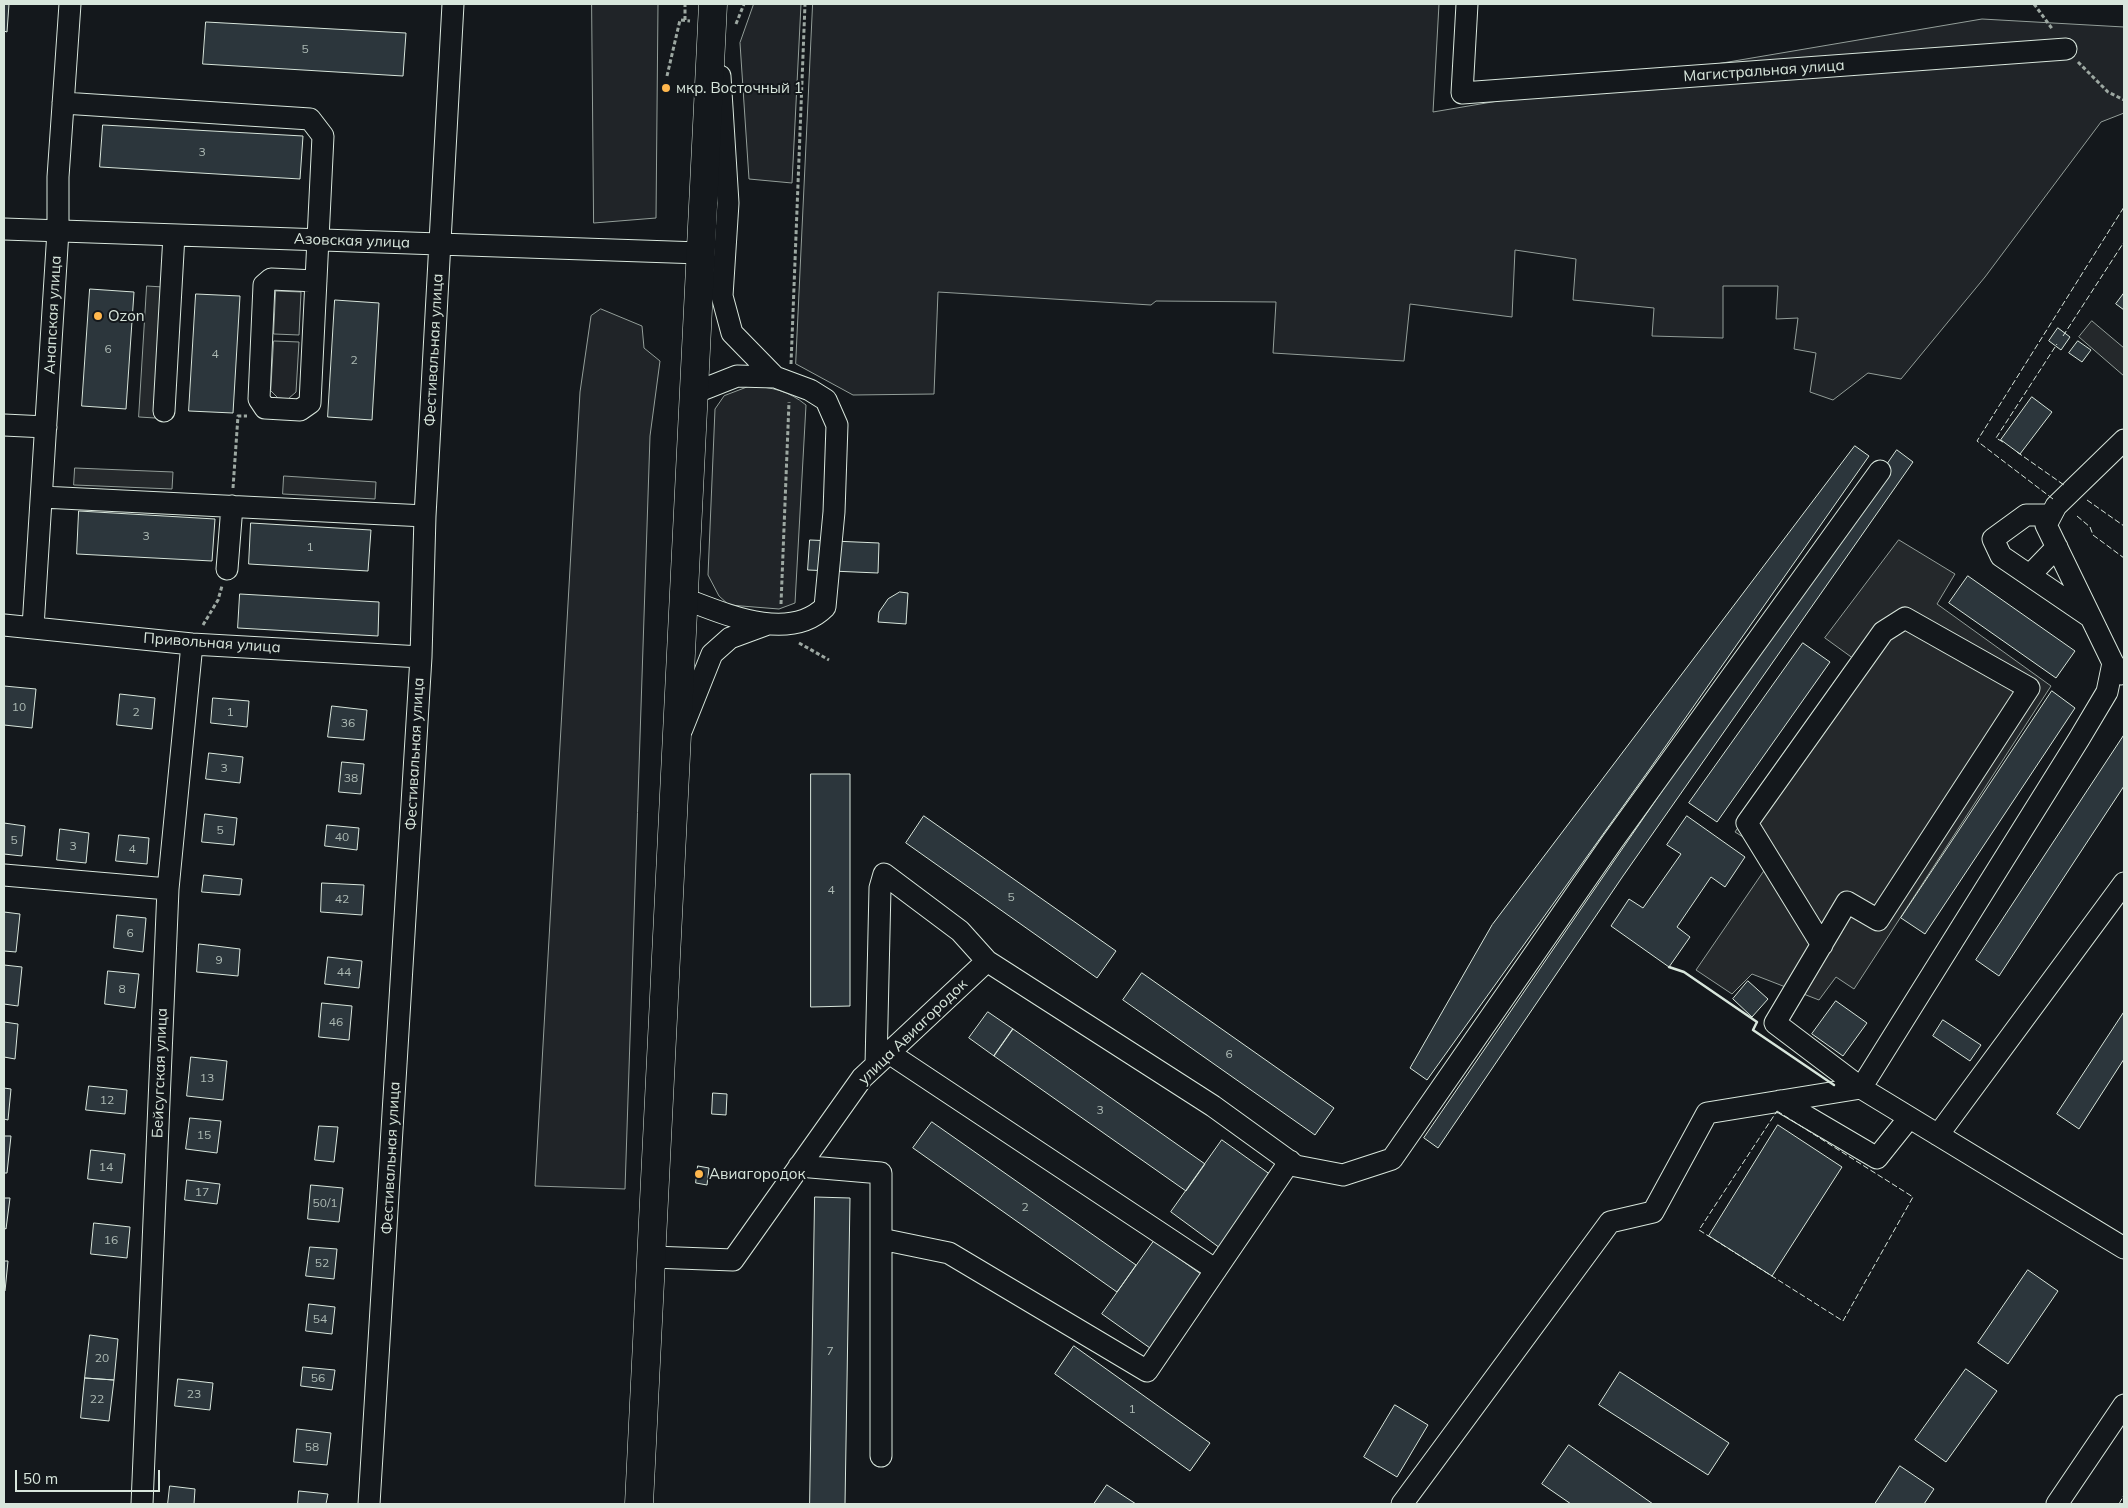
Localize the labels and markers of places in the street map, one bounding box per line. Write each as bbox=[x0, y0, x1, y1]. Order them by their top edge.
place label: мкр. Восточный 1 bbox=[676, 79, 803, 97]
marker: мкр. Восточный 1 bbox=[660, 82, 672, 94]
place label: Ozon bbox=[108, 307, 145, 325]
marker: Ozon bbox=[92, 310, 104, 322]
place label: Авиагородок bbox=[709, 1165, 806, 1183]
marker: Авиагородок bbox=[693, 1168, 705, 1180]

